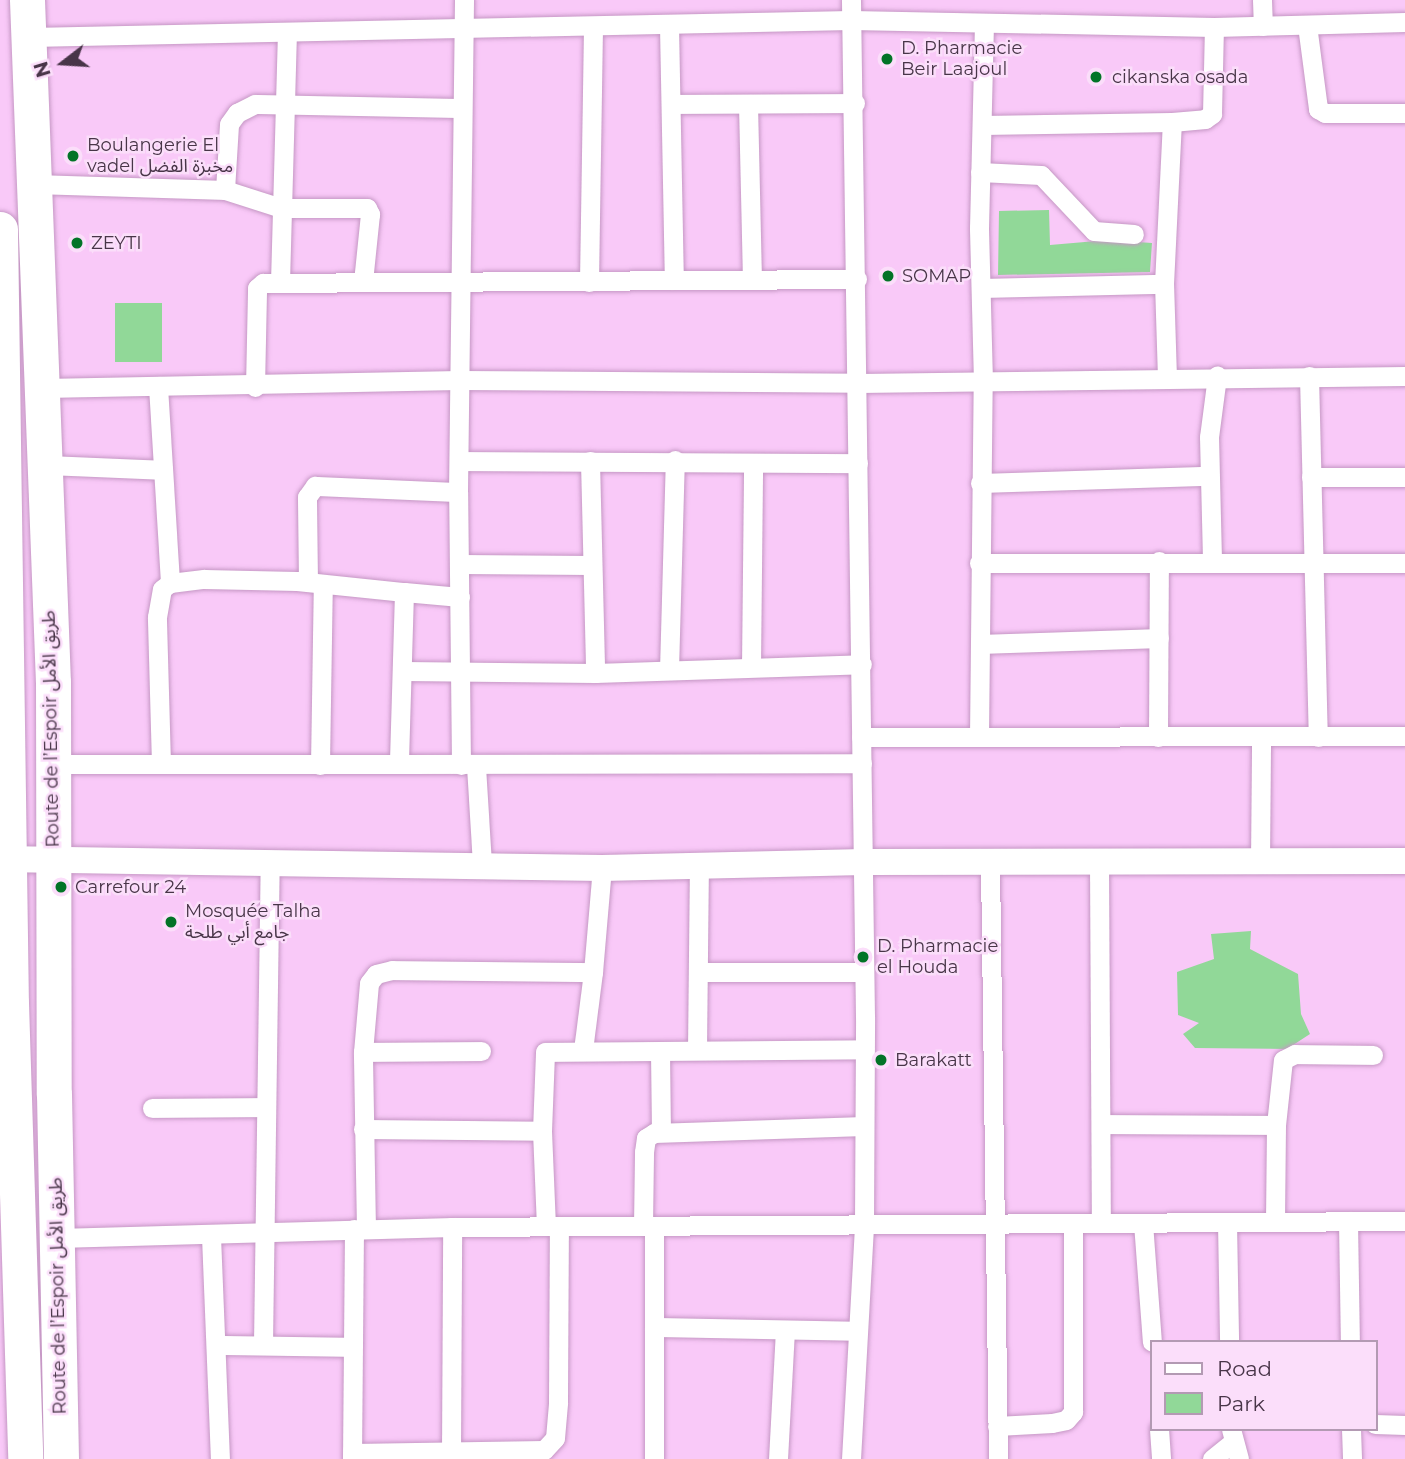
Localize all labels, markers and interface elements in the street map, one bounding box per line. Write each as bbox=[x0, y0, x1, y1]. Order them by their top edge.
north arrow bbox=[28, 28, 98, 98]
place label: D. Pharmacie Beir Laajoul bbox=[901, 38, 1022, 80]
marker: D. Pharmacie Beir Laajoul bbox=[879, 51, 895, 67]
text: N bbox=[29, 59, 56, 80]
place label: cikanska osada bbox=[1112, 66, 1248, 88]
marker: cikanska osada bbox=[1086, 67, 1106, 87]
place label: Boulangerie El vadel مخبزة الفضل bbox=[87, 135, 233, 178]
marker: Boulangerie El vadel مخبزة الفضل bbox=[65, 148, 81, 164]
place label: ZEYTI bbox=[91, 232, 142, 254]
marker: ZEYTI bbox=[69, 235, 85, 251]
place label: SOMAP bbox=[902, 265, 971, 287]
marker: SOMAP bbox=[880, 268, 896, 284]
street label: Route de l’Espoir طريق الأمل bbox=[38, 610, 64, 848]
place label: Carrefour 24 bbox=[75, 876, 186, 898]
marker: Carrefour 24 bbox=[53, 879, 69, 895]
place label: Mosquée Talha جامع أبي طلحة bbox=[185, 901, 321, 944]
marker: Mosquée Talha جامع أبي طلحة bbox=[163, 914, 179, 930]
place label: D. Pharmacie el Houda bbox=[877, 936, 998, 978]
marker: D. Pharmacie el Houda bbox=[855, 949, 871, 965]
place label: Barakatt bbox=[895, 1049, 972, 1071]
marker: Barakatt bbox=[873, 1052, 889, 1068]
street label: Route de l’Espoir طريق الأمل bbox=[45, 1177, 71, 1415]
legend bbox=[1150, 1340, 1377, 1431]
text: Road bbox=[1217, 1356, 1272, 1381]
text: Park bbox=[1217, 1391, 1265, 1416]

